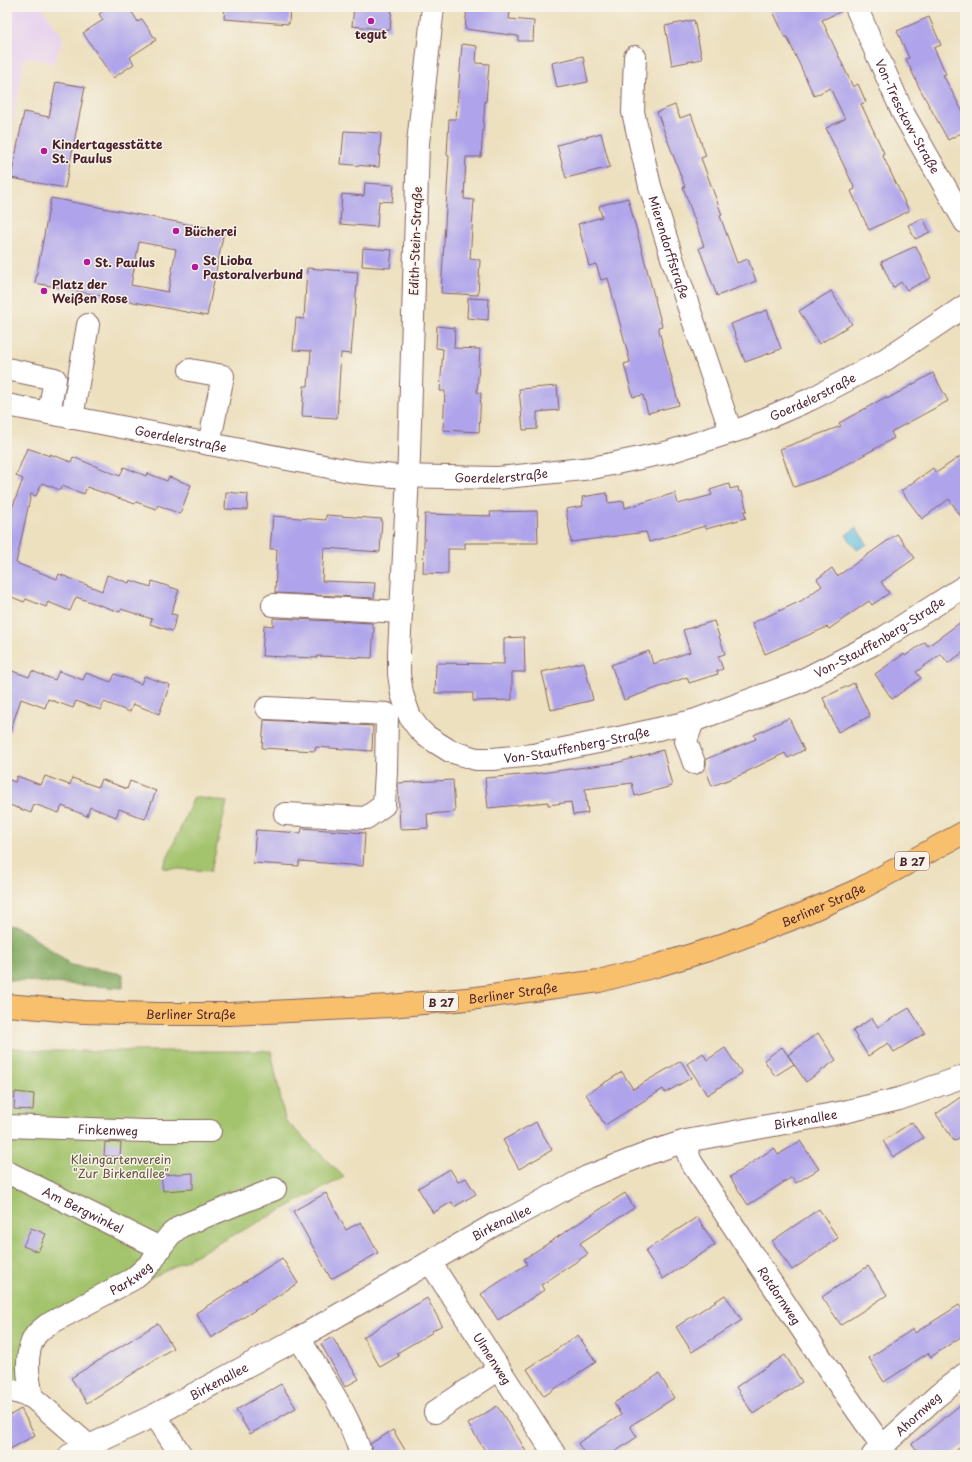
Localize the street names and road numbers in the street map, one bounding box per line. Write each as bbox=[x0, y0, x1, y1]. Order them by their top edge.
street label: Von-Tresckow-Straße bbox=[871, 56, 945, 177]
street label: Edith-Stein-Straße bbox=[404, 186, 426, 296]
street label: Mierendorffstraße bbox=[644, 193, 694, 301]
street label: Goerdelerstraße bbox=[767, 368, 859, 425]
street label: Goerdelerstraße bbox=[133, 421, 228, 456]
street label: Goerdelerstraße bbox=[455, 464, 549, 487]
street label: Von-Stauffenberg-Straße bbox=[811, 592, 948, 682]
street label: Von-Stauffenberg-Straße bbox=[503, 722, 651, 767]
road number: B 27 bbox=[895, 852, 929, 870]
street label: Berliner Straße bbox=[779, 879, 868, 931]
street label: Berliner Straße bbox=[467, 978, 559, 1008]
road number: B 27 bbox=[424, 993, 458, 1011]
street label: Berliner Straße bbox=[145, 1005, 236, 1023]
street label: Birkenallee bbox=[772, 1104, 839, 1134]
street label: Finkenweg bbox=[77, 1120, 138, 1140]
street label: Am Bergwinkel bbox=[40, 1182, 127, 1238]
street label: Birkenallee bbox=[468, 1200, 534, 1245]
street label: Parkweg bbox=[106, 1257, 156, 1299]
street label: Rotdornweg bbox=[754, 1263, 806, 1328]
street label: Ulmenweg bbox=[469, 1329, 516, 1388]
street label: Birkenallee bbox=[186, 1358, 252, 1404]
street label: Ahornweg bbox=[891, 1388, 945, 1440]

